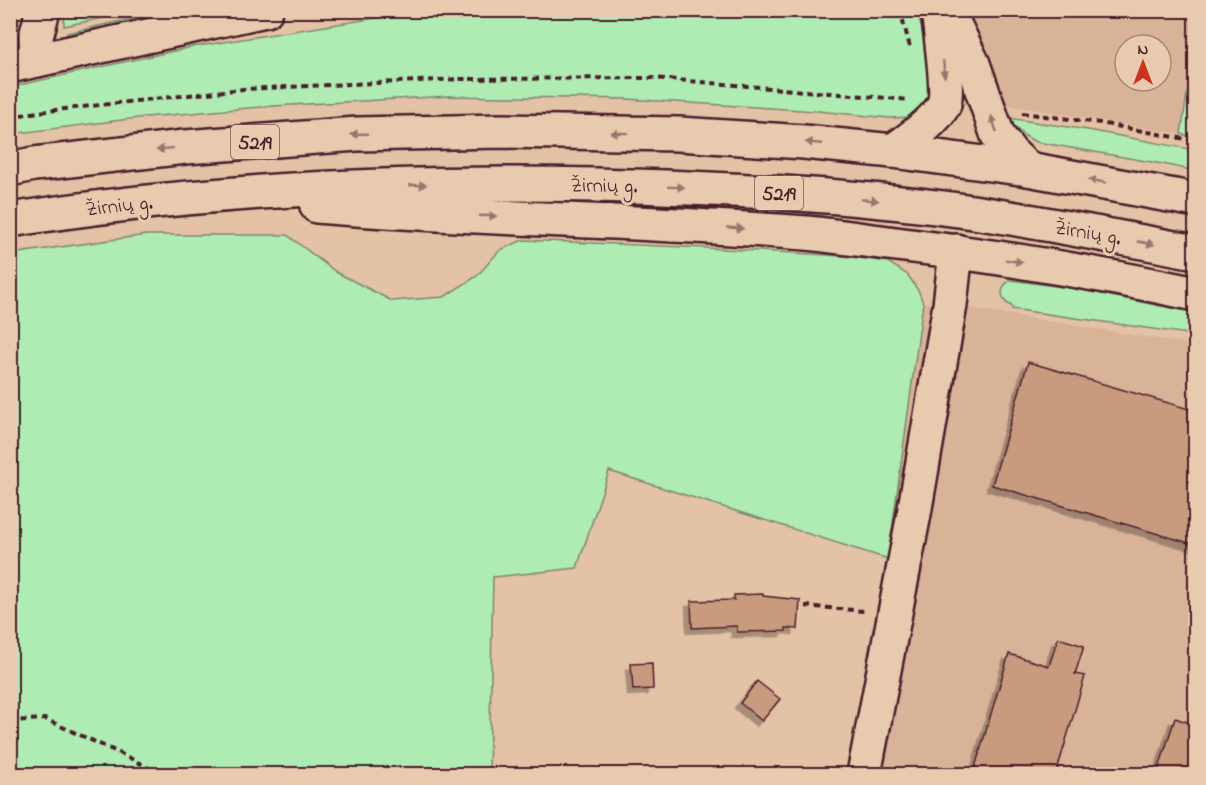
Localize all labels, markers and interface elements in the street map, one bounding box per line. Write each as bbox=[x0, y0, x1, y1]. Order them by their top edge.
north arrow bbox=[1113, 33, 1173, 93]
text: N bbox=[1138, 38, 1149, 62]
one-way arrow bbox=[939, 59, 949, 78]
one-way arrow bbox=[988, 115, 998, 133]
road number: 5219 bbox=[231, 125, 279, 159]
one-way arrow bbox=[610, 128, 629, 138]
one-way arrow bbox=[349, 130, 368, 139]
one-way arrow bbox=[804, 138, 823, 148]
one-way arrow bbox=[155, 144, 174, 154]
street label: Žirnių g. bbox=[570, 171, 638, 205]
road number: 5219 bbox=[755, 176, 803, 210]
one-way arrow bbox=[1087, 176, 1106, 185]
one-way arrow bbox=[408, 180, 427, 189]
one-way arrow bbox=[666, 182, 685, 191]
street label: Žirnių g. bbox=[84, 189, 154, 227]
one-way arrow bbox=[861, 195, 880, 205]
one-way arrow bbox=[478, 212, 497, 221]
street label: Žirnių g. bbox=[1052, 213, 1123, 257]
one-way arrow bbox=[725, 223, 744, 233]
one-way arrow bbox=[1136, 239, 1155, 248]
one-way arrow bbox=[1004, 256, 1023, 265]

